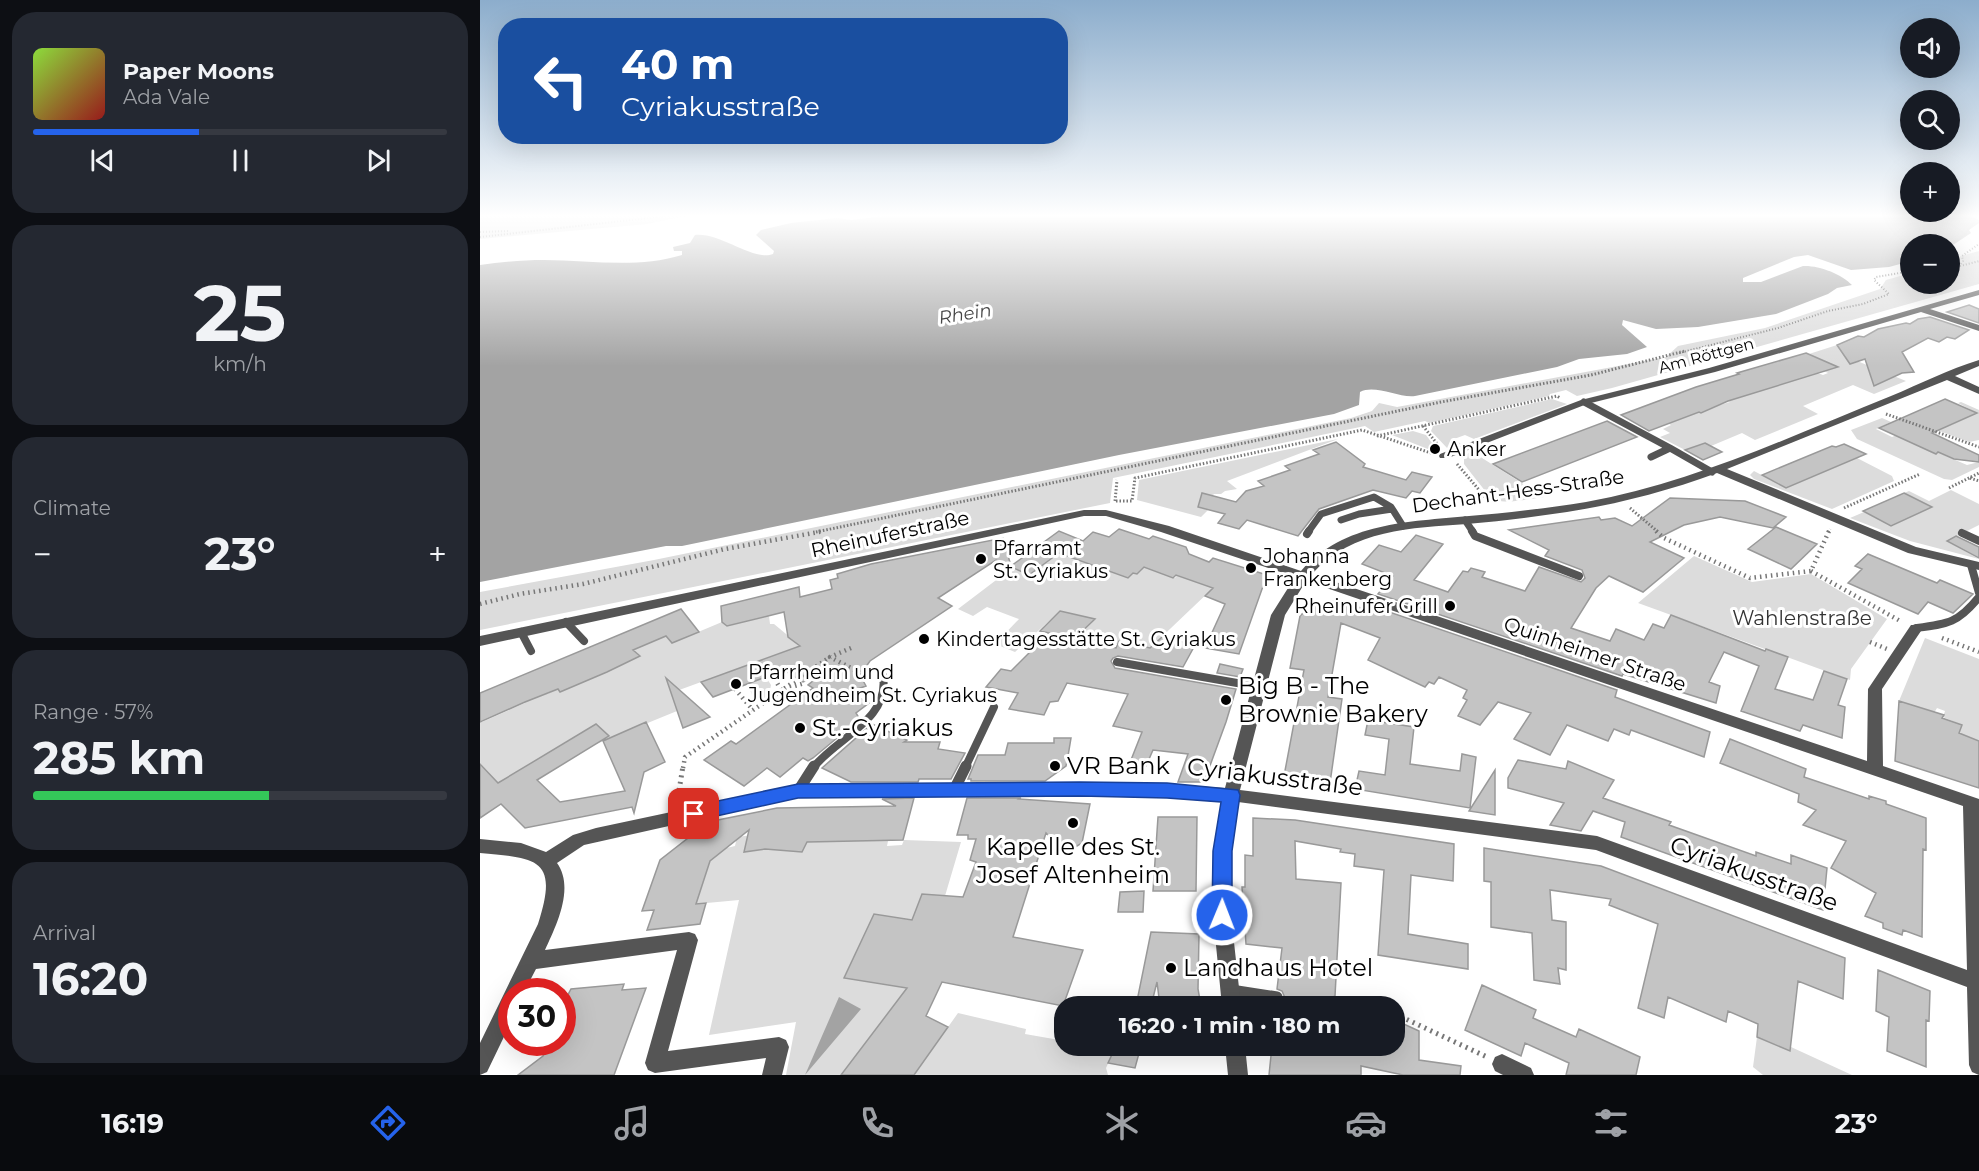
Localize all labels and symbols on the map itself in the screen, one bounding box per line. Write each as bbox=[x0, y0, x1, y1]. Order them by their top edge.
water label: Rhein bbox=[937, 299, 993, 329]
street label: Am Röttgen bbox=[1656, 334, 1756, 377]
place label: Anker bbox=[1447, 437, 1507, 461]
marker: Anker bbox=[1428, 442, 1442, 456]
street label: Dechant-Hess-Straße bbox=[1410, 464, 1626, 518]
street label: Rheinuferstraße bbox=[809, 505, 971, 563]
place label: Pfarramt St. Cyriakus bbox=[993, 536, 1108, 583]
place label: Johanna Frankenberg bbox=[1262, 544, 1392, 591]
marker: Pfarramt St. Cyriakus bbox=[974, 552, 988, 566]
marker: Johanna Frankenberg bbox=[1244, 561, 1258, 575]
place label: Rheinufer Grill bbox=[1294, 594, 1438, 618]
marker: Rheinufer Grill bbox=[1443, 599, 1457, 613]
park label: Wahlenstraße bbox=[1732, 606, 1872, 630]
street label: Quinheimer Straße bbox=[1501, 611, 1689, 697]
place label: Kindertagesstätte St. Cyriakus bbox=[936, 627, 1236, 651]
marker: Kindertagesstätte St. Cyriakus bbox=[917, 632, 931, 646]
place label: Pfarrheim und Jugendheim St. Cyriakus bbox=[747, 660, 997, 707]
place label: Big B - The Brownie Bakery bbox=[1238, 671, 1428, 728]
marker: Pfarrheim und Jugendheim St. Cyriakus bbox=[729, 677, 743, 691]
marker: Big B - The Brownie Bakery bbox=[1219, 693, 1233, 707]
place label: St.-Cyriakus bbox=[812, 713, 953, 742]
marker: St.-Cyriakus bbox=[793, 721, 807, 735]
place label: VR Bank bbox=[1067, 751, 1171, 780]
street label: Cyriakusstraße bbox=[1186, 751, 1365, 802]
marker: VR Bank bbox=[1048, 759, 1062, 773]
pin bbox=[668, 788, 719, 839]
marker: Kapelle des St. Josef Altenheim bbox=[1066, 816, 1080, 830]
street label: Cyriakusstraße bbox=[1666, 830, 1842, 917]
place label: Kapelle des St. Josef Altenheim bbox=[975, 832, 1170, 889]
position arrow bbox=[1190, 883, 1254, 947]
place label: Landhaus Hotel bbox=[1183, 953, 1373, 982]
marker: Landhaus Hotel bbox=[1164, 961, 1178, 975]
speed limit sign: 30 bbox=[498, 978, 576, 1056]

